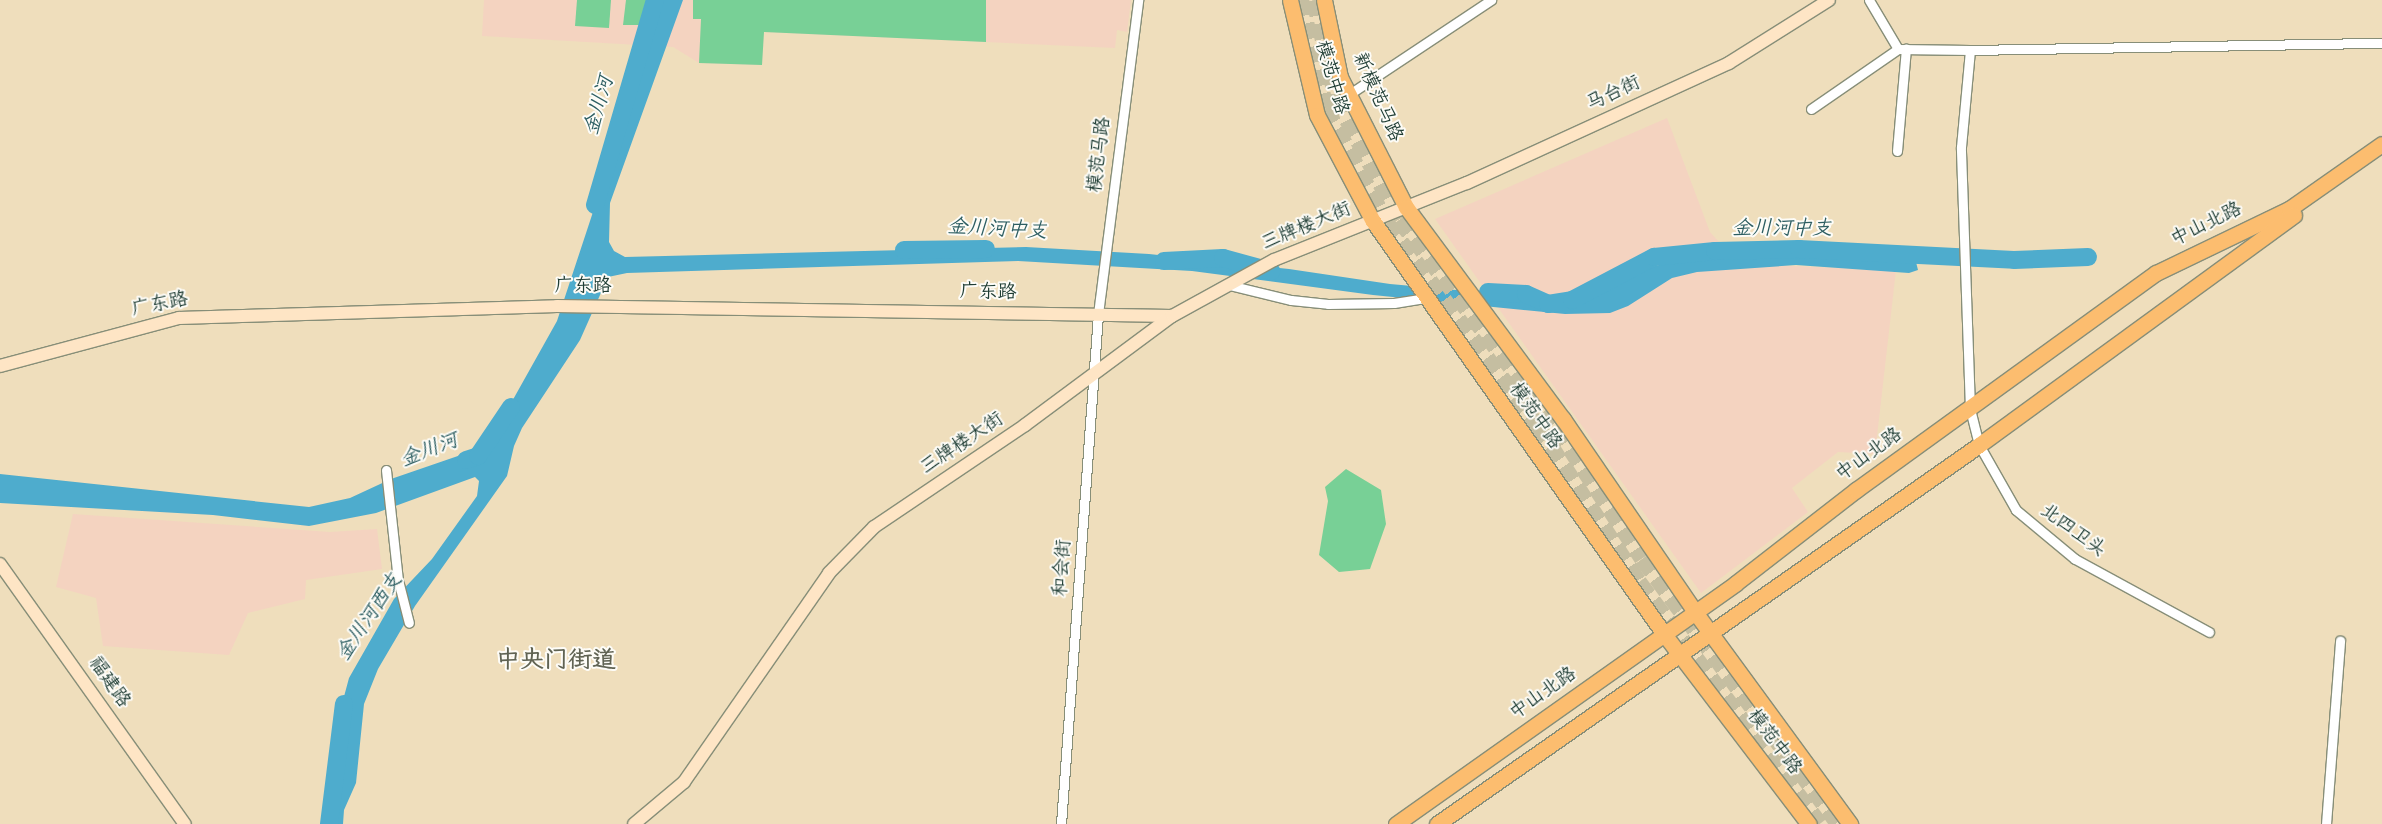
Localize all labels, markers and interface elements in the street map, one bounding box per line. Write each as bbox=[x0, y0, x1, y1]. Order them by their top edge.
street label: 模范中路 bbox=[1309, 38, 1351, 118]
street label: 新模范马路 bbox=[1346, 50, 1406, 146]
street label: 马台街 bbox=[1583, 73, 1645, 117]
water label: 金川河 bbox=[581, 74, 621, 138]
street label: 模范马路 bbox=[1085, 116, 1117, 194]
street label: 三牌楼大街 bbox=[1259, 199, 1355, 257]
street label: 中山北路 bbox=[2168, 199, 2246, 253]
water label: 金川河中支 bbox=[946, 216, 1048, 246]
water label: 金川河中支 bbox=[1732, 218, 1832, 242]
street label: 广东路 bbox=[555, 277, 611, 299]
street label: 广东路 bbox=[959, 282, 1017, 306]
street label: 广东路 bbox=[130, 289, 190, 323]
street label: 模范中路 bbox=[1503, 379, 1565, 455]
street label: 三牌楼大街 bbox=[917, 409, 1009, 481]
street label: 中山北路 bbox=[1833, 424, 1907, 488]
water label: 金川河 bbox=[398, 430, 462, 474]
street label: 北四卫头 bbox=[2035, 500, 2109, 564]
street label: 和会街 bbox=[1051, 539, 1077, 597]
water label: 金川河西支 bbox=[333, 570, 409, 666]
district label: 中央门街道 bbox=[496, 649, 616, 677]
street label: 福建路 bbox=[82, 653, 134, 713]
street label: 中山北路 bbox=[1506, 664, 1582, 726]
street label: 模范中路 bbox=[1741, 706, 1805, 780]

